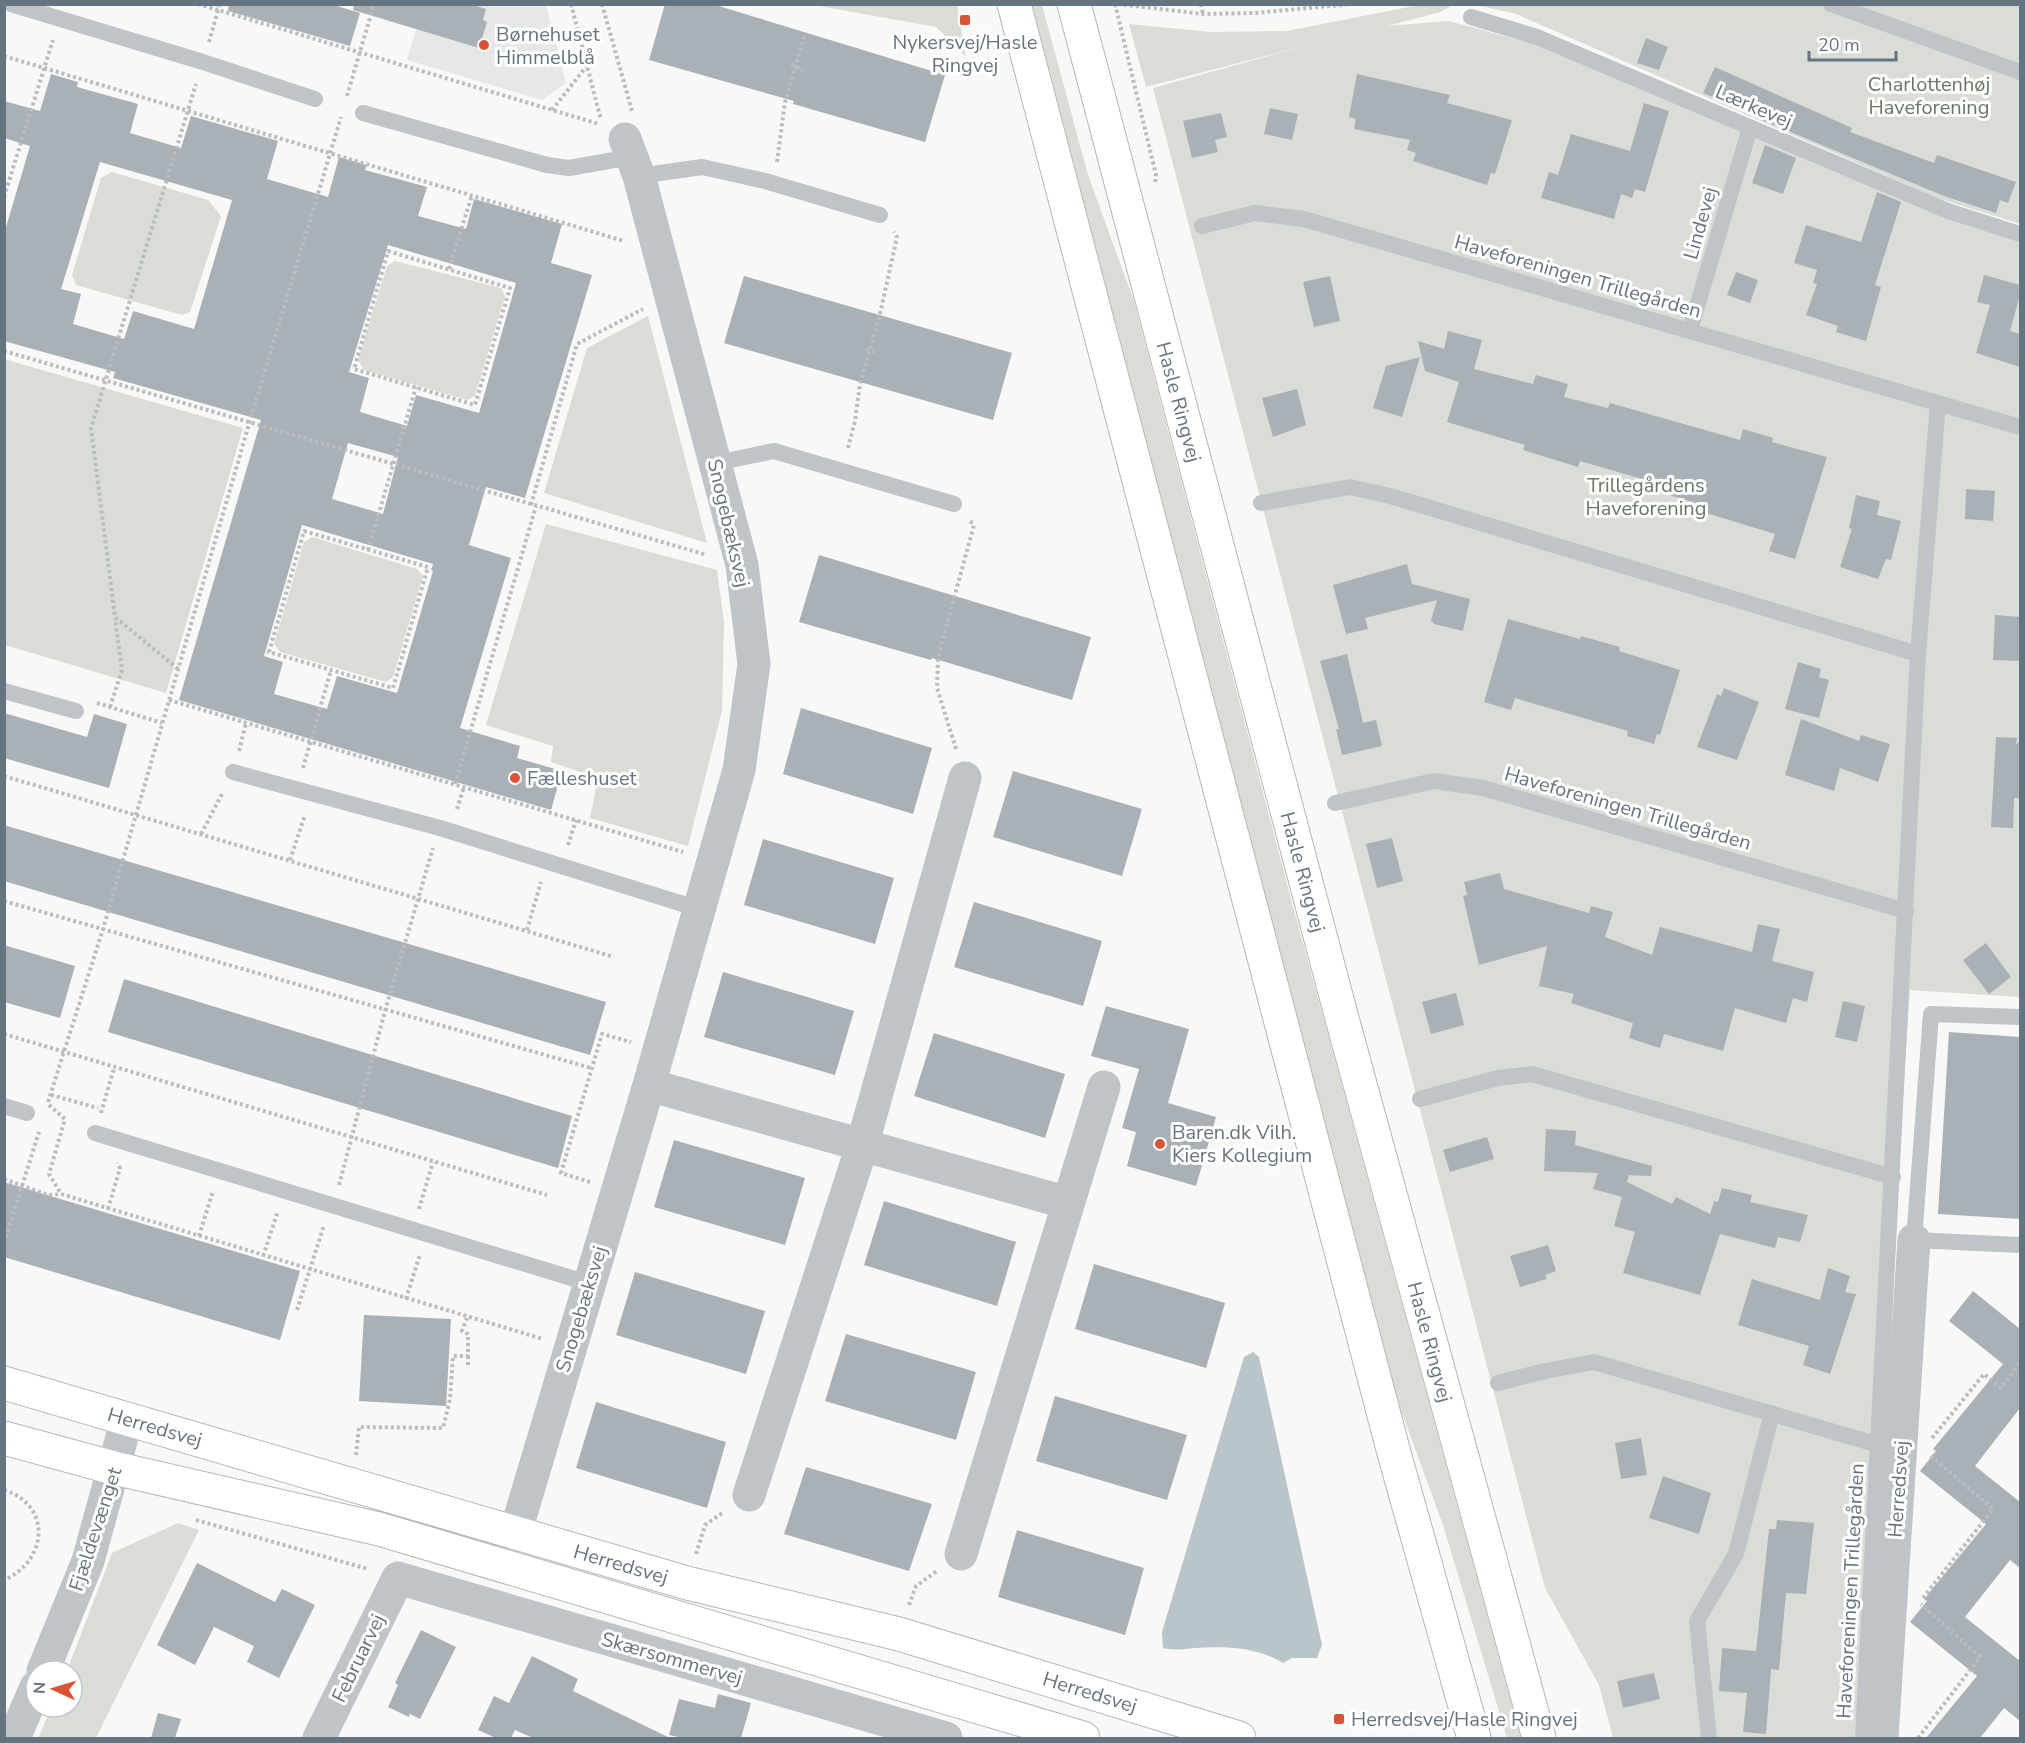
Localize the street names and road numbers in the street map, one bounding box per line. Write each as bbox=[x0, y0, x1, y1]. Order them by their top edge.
street label: Lærkevej bbox=[1711, 78, 1796, 135]
street label: Lindevej bbox=[1677, 184, 1724, 263]
street label: Haveforeningen Trillegården bbox=[1451, 228, 1704, 325]
street label: Hasle Ringvej bbox=[1149, 339, 1208, 465]
street label: Snogebæksvej bbox=[701, 456, 756, 590]
street label: Haveforeningen Trillegården bbox=[1501, 760, 1754, 857]
street label: Hasle Ringvej bbox=[1273, 809, 1332, 935]
street label: Snogebæksvej bbox=[549, 1243, 614, 1376]
street label: Hasle Ringvej bbox=[1400, 1279, 1459, 1405]
street label: Herredsvej bbox=[104, 1401, 205, 1454]
street label: Herredsvej bbox=[1882, 1440, 1915, 1539]
street label: Fjældevænget bbox=[63, 1463, 129, 1595]
street label: Haveforeningen Trillegården bbox=[1830, 1463, 1871, 1719]
street label: Herredsvej bbox=[570, 1538, 671, 1591]
street label: Februarvej bbox=[325, 1610, 391, 1707]
street label: Skærsommervej bbox=[598, 1625, 745, 1691]
street label: Herredsvej bbox=[1039, 1665, 1140, 1720]

